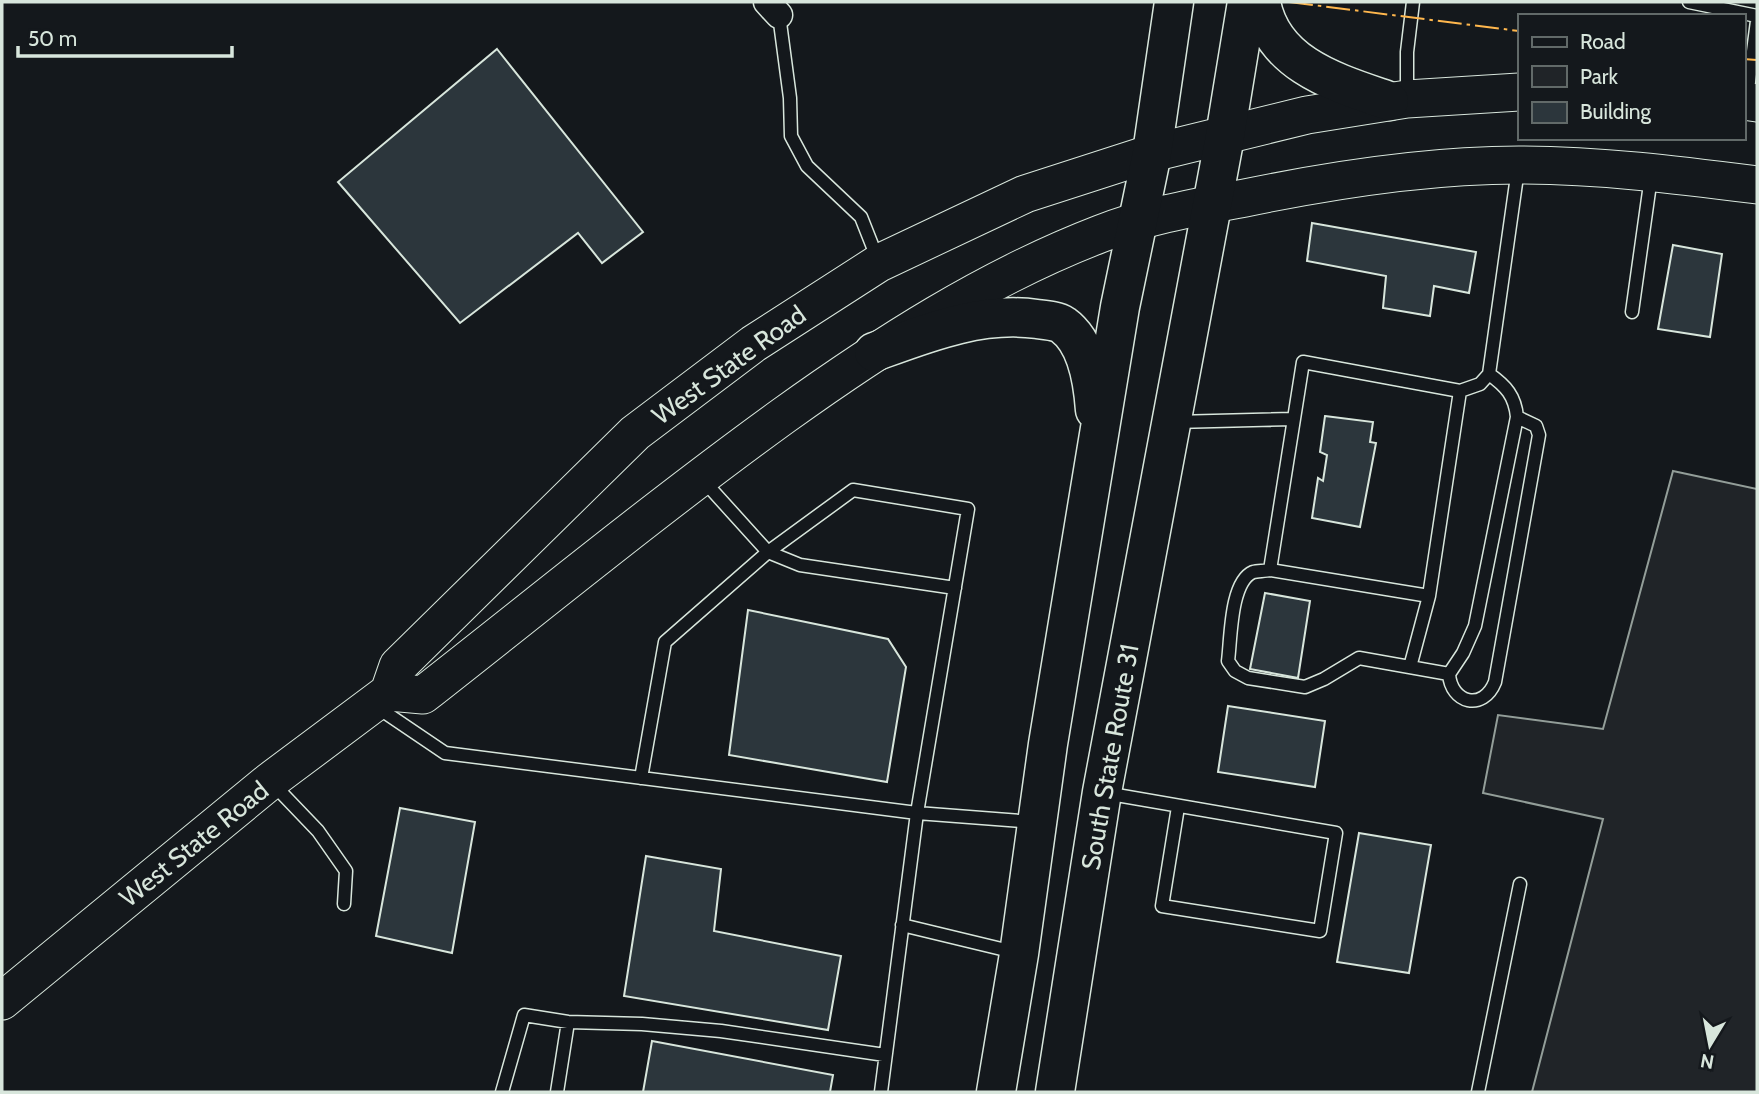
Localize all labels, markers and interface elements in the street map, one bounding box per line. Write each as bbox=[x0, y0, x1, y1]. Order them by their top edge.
scale bar bbox=[18, 14, 231, 58]
legend bbox=[1518, 14, 1745, 140]
text: 50 m bbox=[28, 26, 77, 51]
text: Road bbox=[1580, 29, 1626, 54]
text: Park bbox=[1580, 64, 1618, 89]
text: Building bbox=[1580, 99, 1652, 124]
street label: West State Road bbox=[646, 298, 812, 432]
street label: South State Route 31 bbox=[1074, 642, 1146, 872]
street label: West State Road bbox=[113, 774, 275, 914]
north arrow bbox=[1675, 1010, 1745, 1080]
text: N bbox=[1699, 1049, 1716, 1074]

